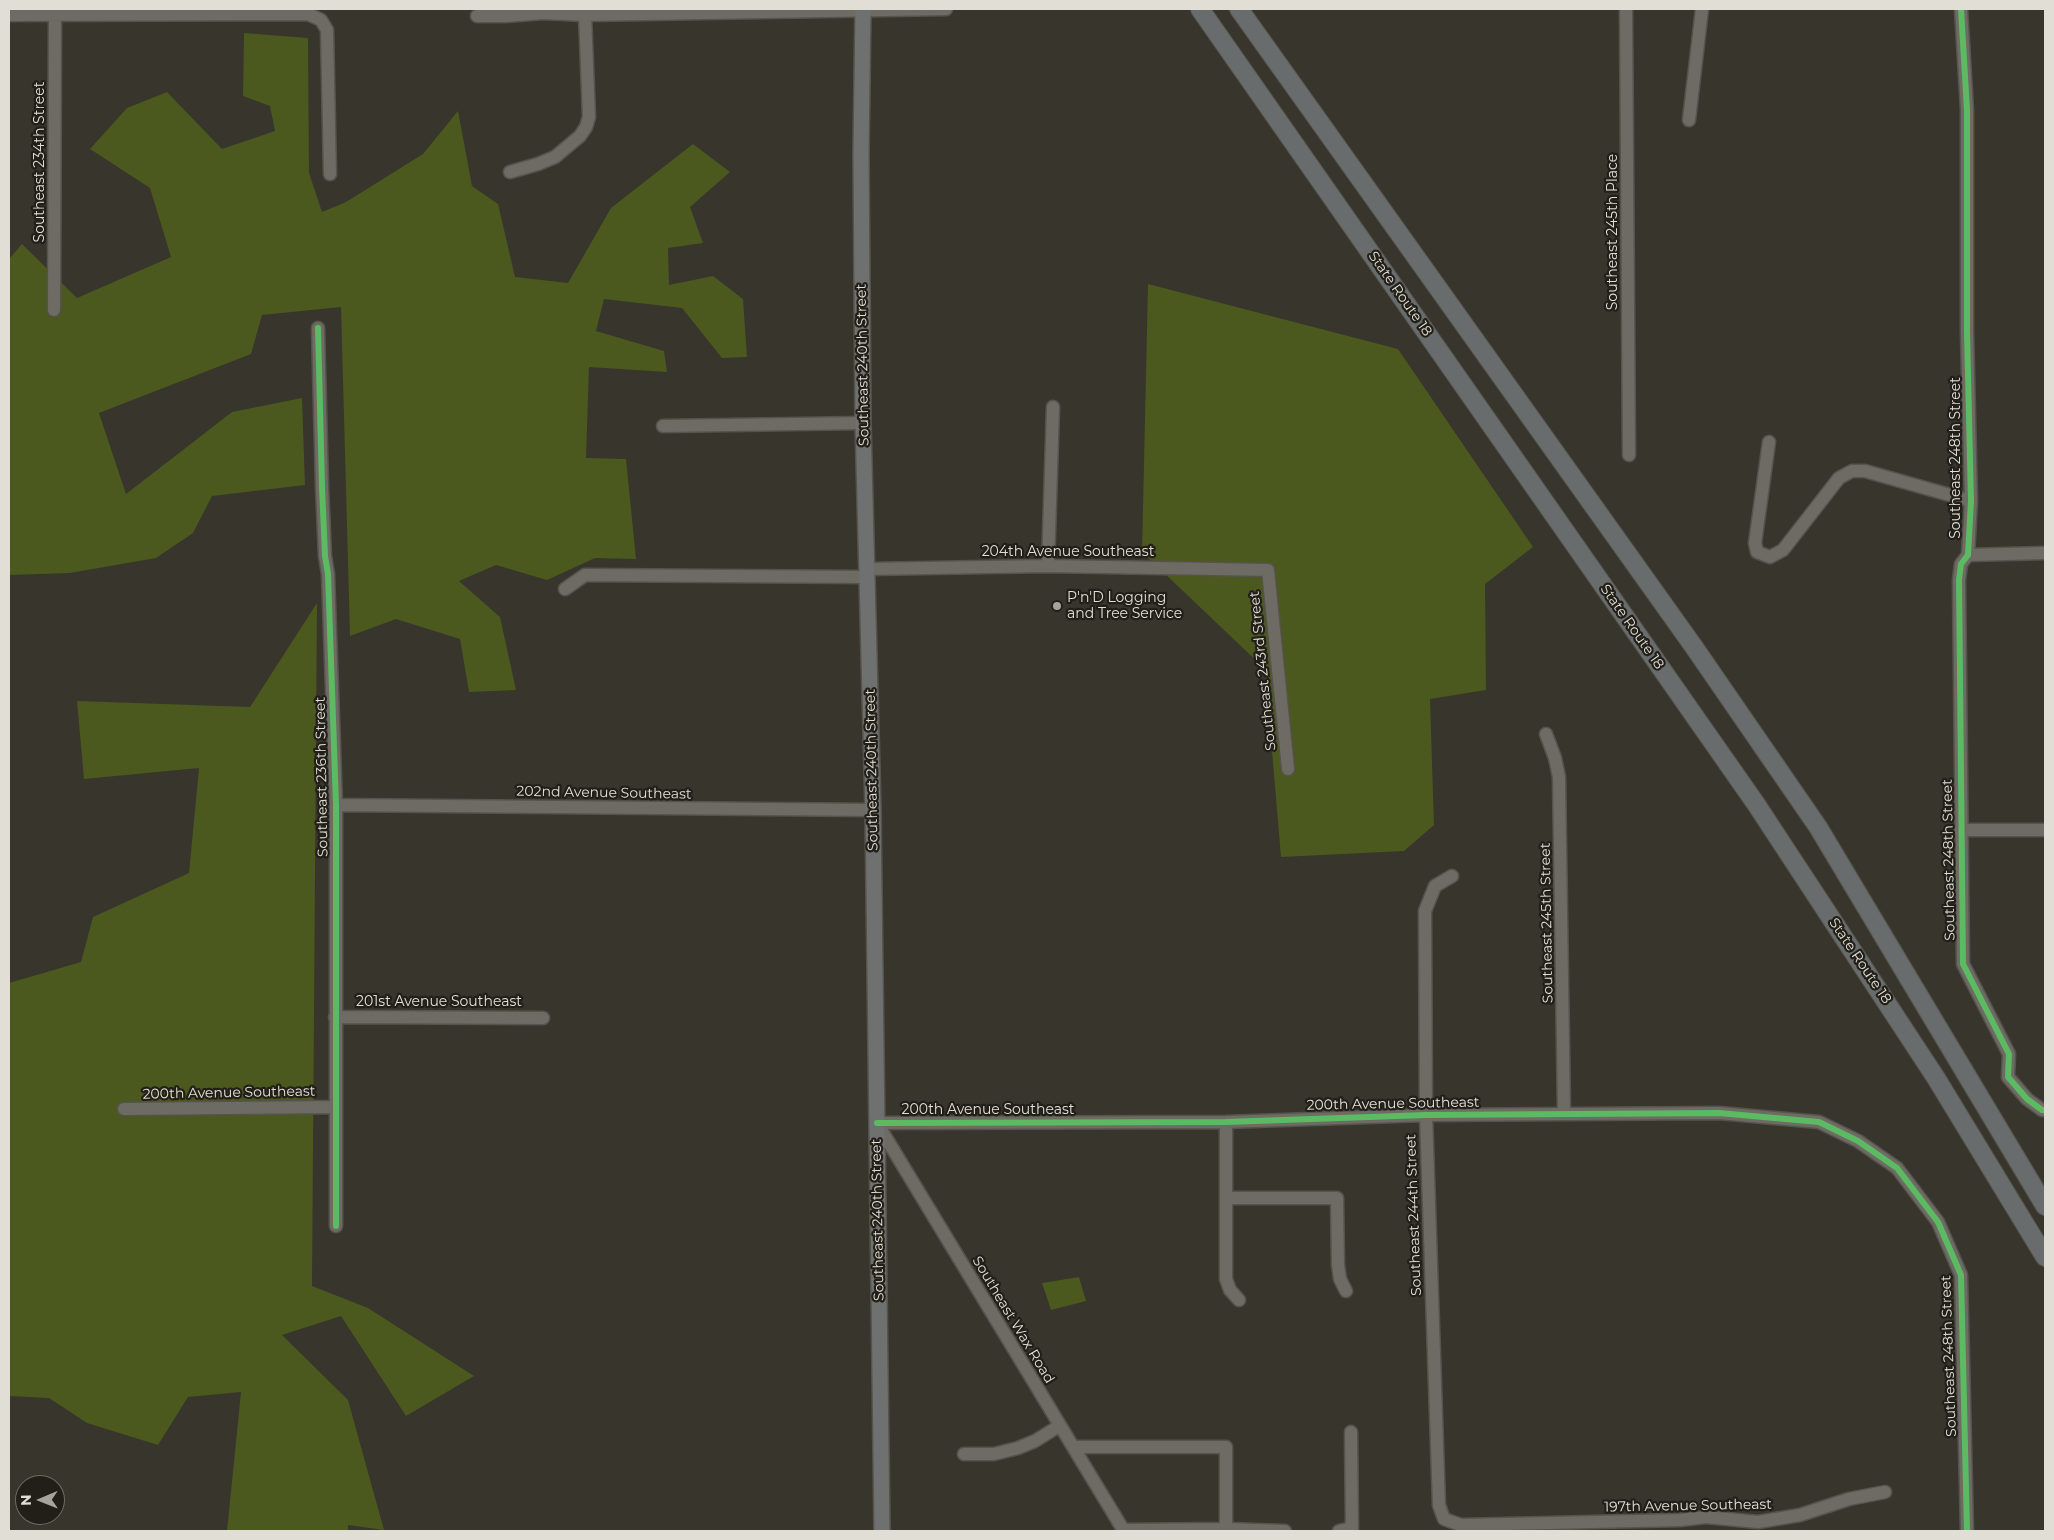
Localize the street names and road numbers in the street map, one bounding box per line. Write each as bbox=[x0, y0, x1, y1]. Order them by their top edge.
street label: Southeast 234th Street bbox=[32, 82, 48, 242]
street label: Southeast 245th Place bbox=[1605, 154, 1621, 310]
street label: State Route 18 bbox=[1365, 248, 1435, 340]
street label: Southeast 240th Street bbox=[853, 284, 873, 446]
street label: Southeast 248th Street bbox=[1948, 377, 1964, 539]
street label: 204th Avenue Southeast bbox=[982, 544, 1154, 560]
street label: State Route 18 bbox=[1597, 581, 1667, 673]
street label: Southeast 243rd Street bbox=[1246, 590, 1280, 752]
street label: Southeast 240th Street bbox=[862, 689, 882, 851]
street label: Southeast 236th Street bbox=[312, 697, 332, 857]
street label: Southeast 248th Street bbox=[1939, 779, 1959, 941]
street label: 202nd Avenue Southeast bbox=[516, 783, 692, 803]
street label: Southeast 245th Street bbox=[1537, 843, 1557, 1003]
street label: State Route 18 bbox=[1825, 915, 1895, 1007]
street label: 201st Avenue Southeast bbox=[356, 994, 522, 1010]
street label: 200th Avenue Southeast bbox=[142, 1083, 316, 1103]
street label: 200th Avenue Southeast bbox=[1306, 1094, 1480, 1114]
street label: 200th Avenue Southeast bbox=[902, 1102, 1074, 1118]
street label: Southeast 244th Street bbox=[1403, 1134, 1425, 1296]
street label: Southeast 240th Street bbox=[868, 1139, 888, 1301]
street label: Southeast Wax Road bbox=[968, 1253, 1058, 1387]
street label: Southeast 248th Street bbox=[1938, 1275, 1960, 1437]
street label: 197th Avenue Southeast bbox=[1604, 1496, 1772, 1516]

